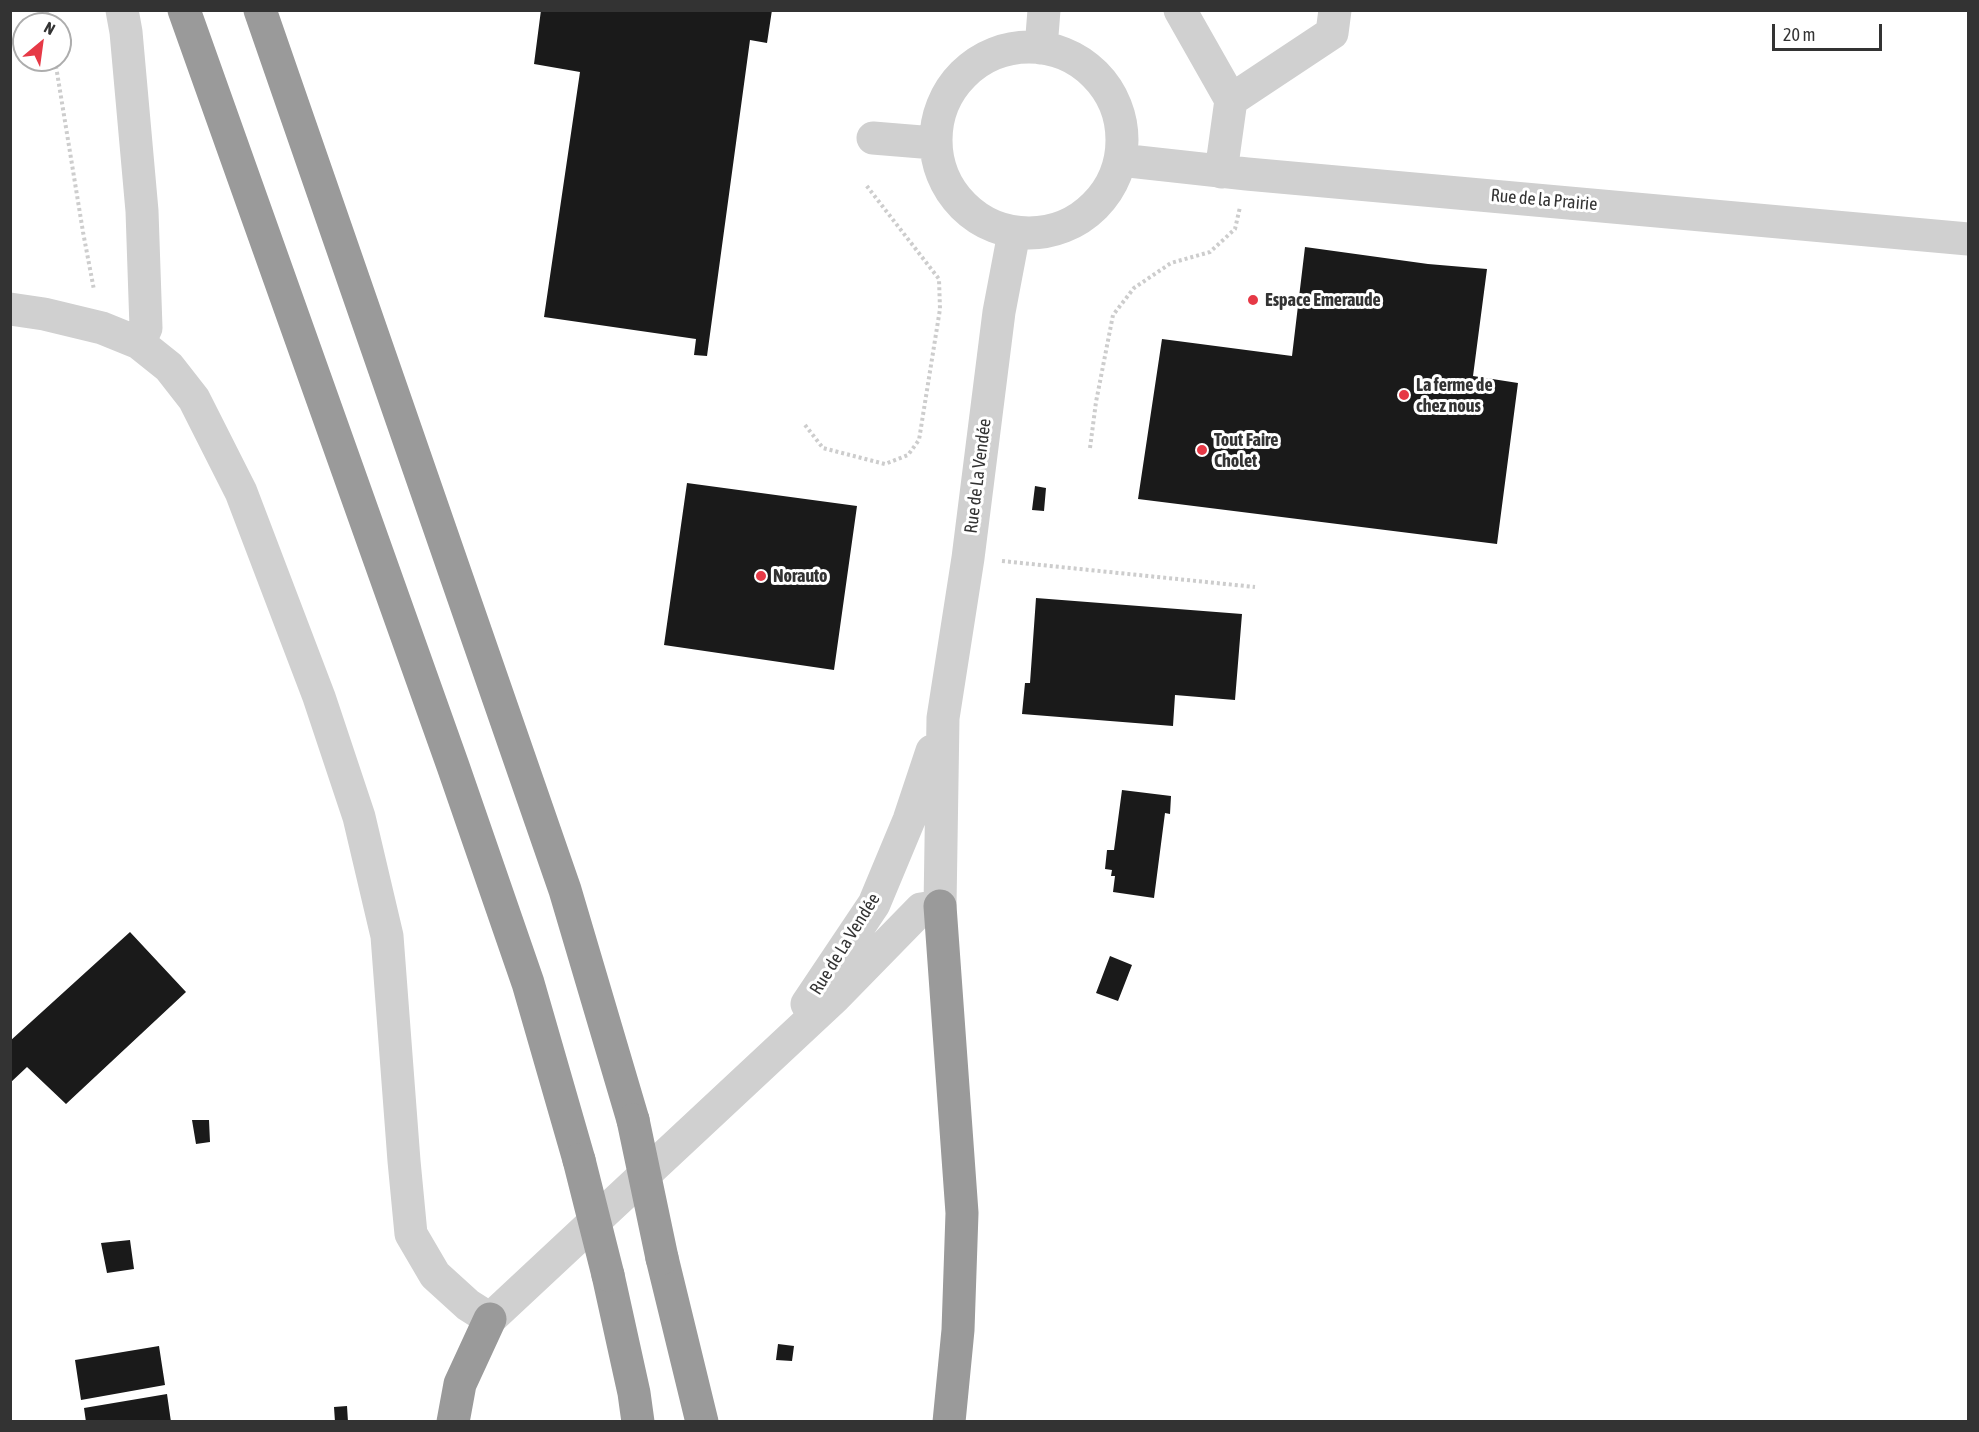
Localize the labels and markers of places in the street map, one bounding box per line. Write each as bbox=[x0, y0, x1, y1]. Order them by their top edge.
place label: Espace Emeraude bbox=[1265, 289, 1381, 311]
marker: Espace Emeraude bbox=[1246, 293, 1260, 307]
place label: La ferme de chez nous bbox=[1416, 374, 1493, 416]
marker: La ferme de chez nous bbox=[1397, 388, 1411, 402]
place label: Tout Faire Cholet bbox=[1214, 429, 1279, 472]
marker: Tout Faire Cholet bbox=[1195, 443, 1209, 457]
place label: Norauto bbox=[773, 565, 828, 587]
marker: Norauto bbox=[754, 569, 768, 583]

